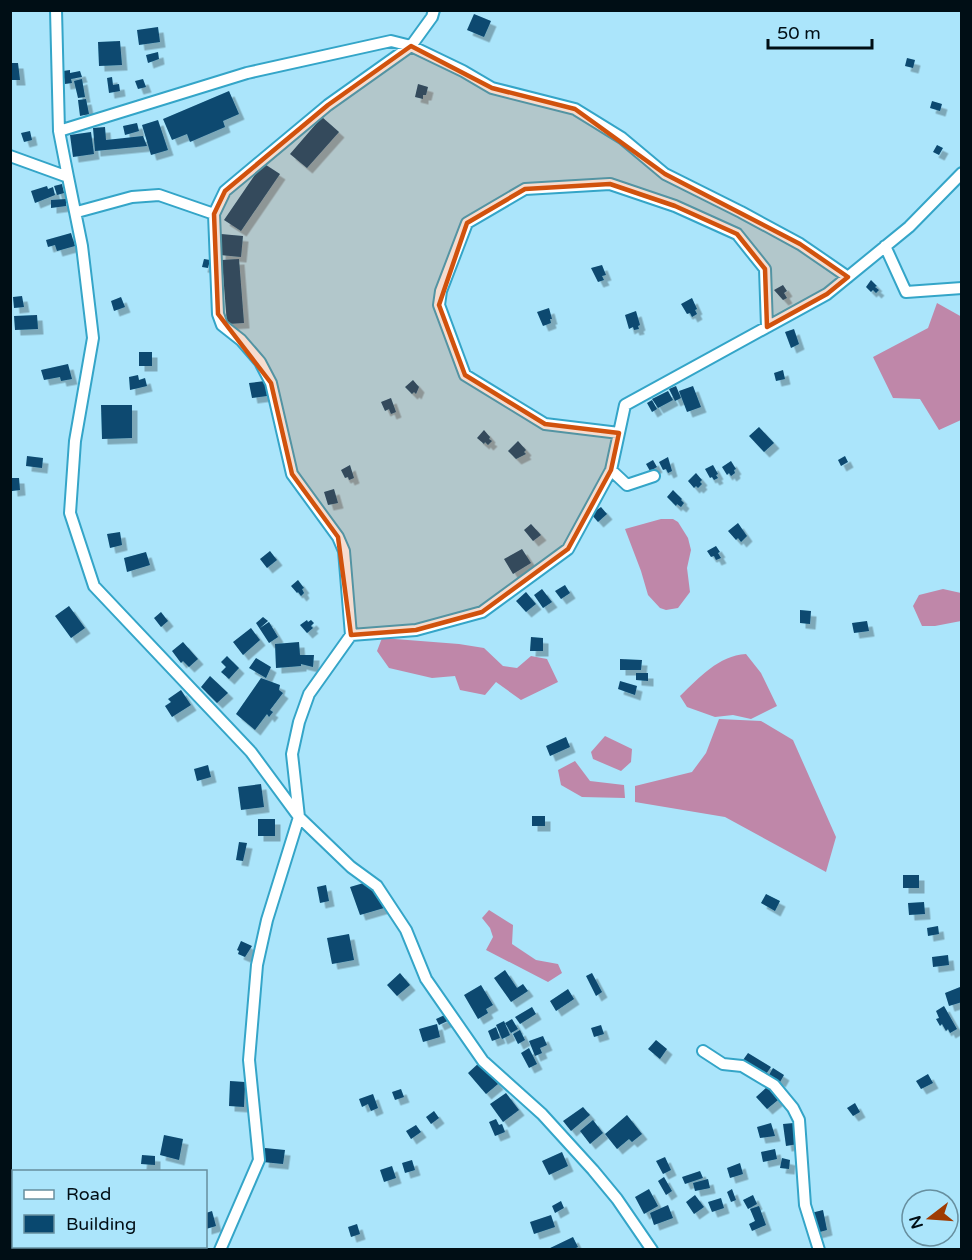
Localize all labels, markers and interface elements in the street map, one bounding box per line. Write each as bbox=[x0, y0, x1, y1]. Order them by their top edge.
scale bar bbox=[768, 12, 872, 50]
text: 50 m bbox=[777, 22, 821, 44]
legend bbox=[12, 1170, 207, 1248]
text: Road bbox=[66, 1183, 111, 1205]
north arrow bbox=[900, 1188, 960, 1248]
text: Building bbox=[66, 1213, 136, 1235]
text: N bbox=[905, 1213, 928, 1231]

